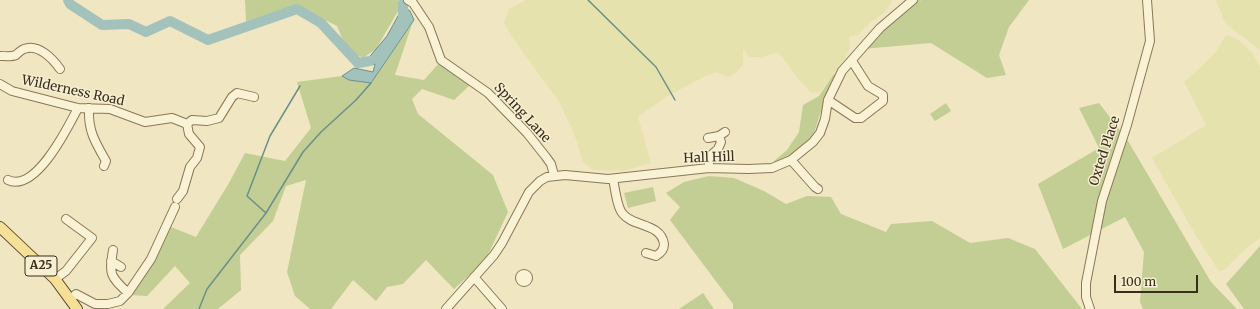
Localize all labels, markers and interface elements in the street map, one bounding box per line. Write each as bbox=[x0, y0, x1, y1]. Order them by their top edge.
street label: Wilderness Road bbox=[20, 73, 126, 109]
street label: Spring Lane bbox=[490, 80, 554, 146]
street label: Oxted Place bbox=[1086, 114, 1124, 188]
street label: Hall Hill bbox=[683, 149, 735, 167]
road number: A25 bbox=[25, 256, 57, 276]
scale bar bbox=[1116, 267, 1200, 293]
text: 100 m bbox=[1121, 274, 1156, 289]

